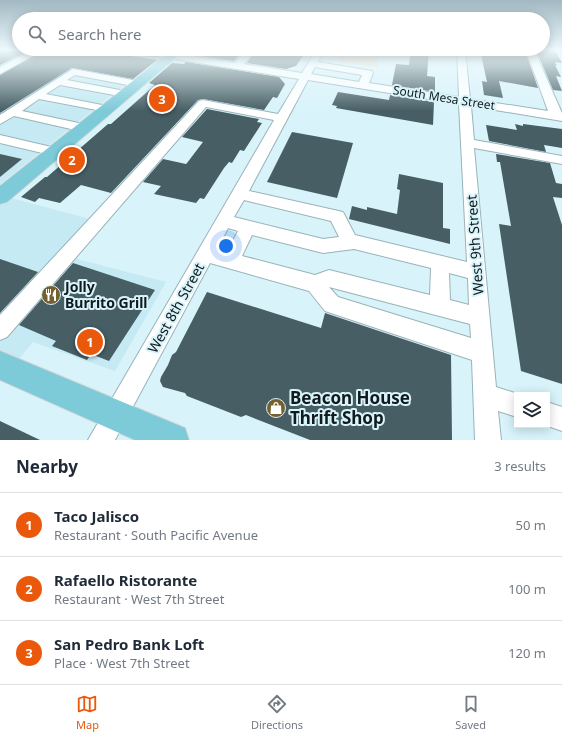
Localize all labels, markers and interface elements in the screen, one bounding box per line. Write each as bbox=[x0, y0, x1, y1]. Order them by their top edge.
search box bbox=[12, 12, 550, 56]
icon: search bbox=[26, 23, 48, 45]
text: Search here bbox=[58, 24, 141, 44]
street label: South Mesa Street bbox=[392, 81, 497, 114]
pin: 3 bbox=[149, 84, 175, 114]
pin: 2 bbox=[59, 145, 85, 175]
street label: West 9th Street bbox=[462, 194, 487, 296]
your location bbox=[216, 236, 236, 256]
street label: West 8th Street bbox=[143, 259, 208, 356]
place label: Jolly Burrito Grill bbox=[63, 277, 148, 312]
restaurant icon: Jolly Burrito Grill bbox=[40, 284, 62, 306]
pin: 1 bbox=[77, 327, 103, 357]
place label: Beacon House Thrift Shop bbox=[290, 386, 410, 429]
map controls bbox=[514, 392, 550, 428]
button: layers bbox=[514, 392, 550, 428]
shop icon: Beacon House Thrift Shop bbox=[265, 397, 287, 419]
text: Nearby bbox=[16, 455, 78, 478]
text: 3 results bbox=[494, 457, 546, 475]
text: Taco Jalisco bbox=[54, 506, 139, 526]
text: 1 bbox=[25, 516, 33, 534]
text: 50 m bbox=[516, 516, 546, 534]
text: Restaurant · South Pacific Avenue bbox=[54, 526, 258, 544]
text: Rafaello Ristorante bbox=[54, 570, 197, 590]
text: 2 bbox=[25, 580, 33, 598]
text: 100 m bbox=[508, 580, 546, 598]
text: Restaurant · West 7th Street bbox=[54, 590, 224, 608]
text: San Pedro Bank Loft bbox=[54, 634, 204, 654]
text: 3 bbox=[25, 644, 33, 662]
text: 120 m bbox=[508, 644, 546, 662]
text: Place · West 7th Street bbox=[54, 654, 190, 672]
tab: Map bbox=[76, 693, 99, 732]
tab: Directions bbox=[251, 693, 303, 732]
tab: Saved bbox=[455, 693, 486, 732]

